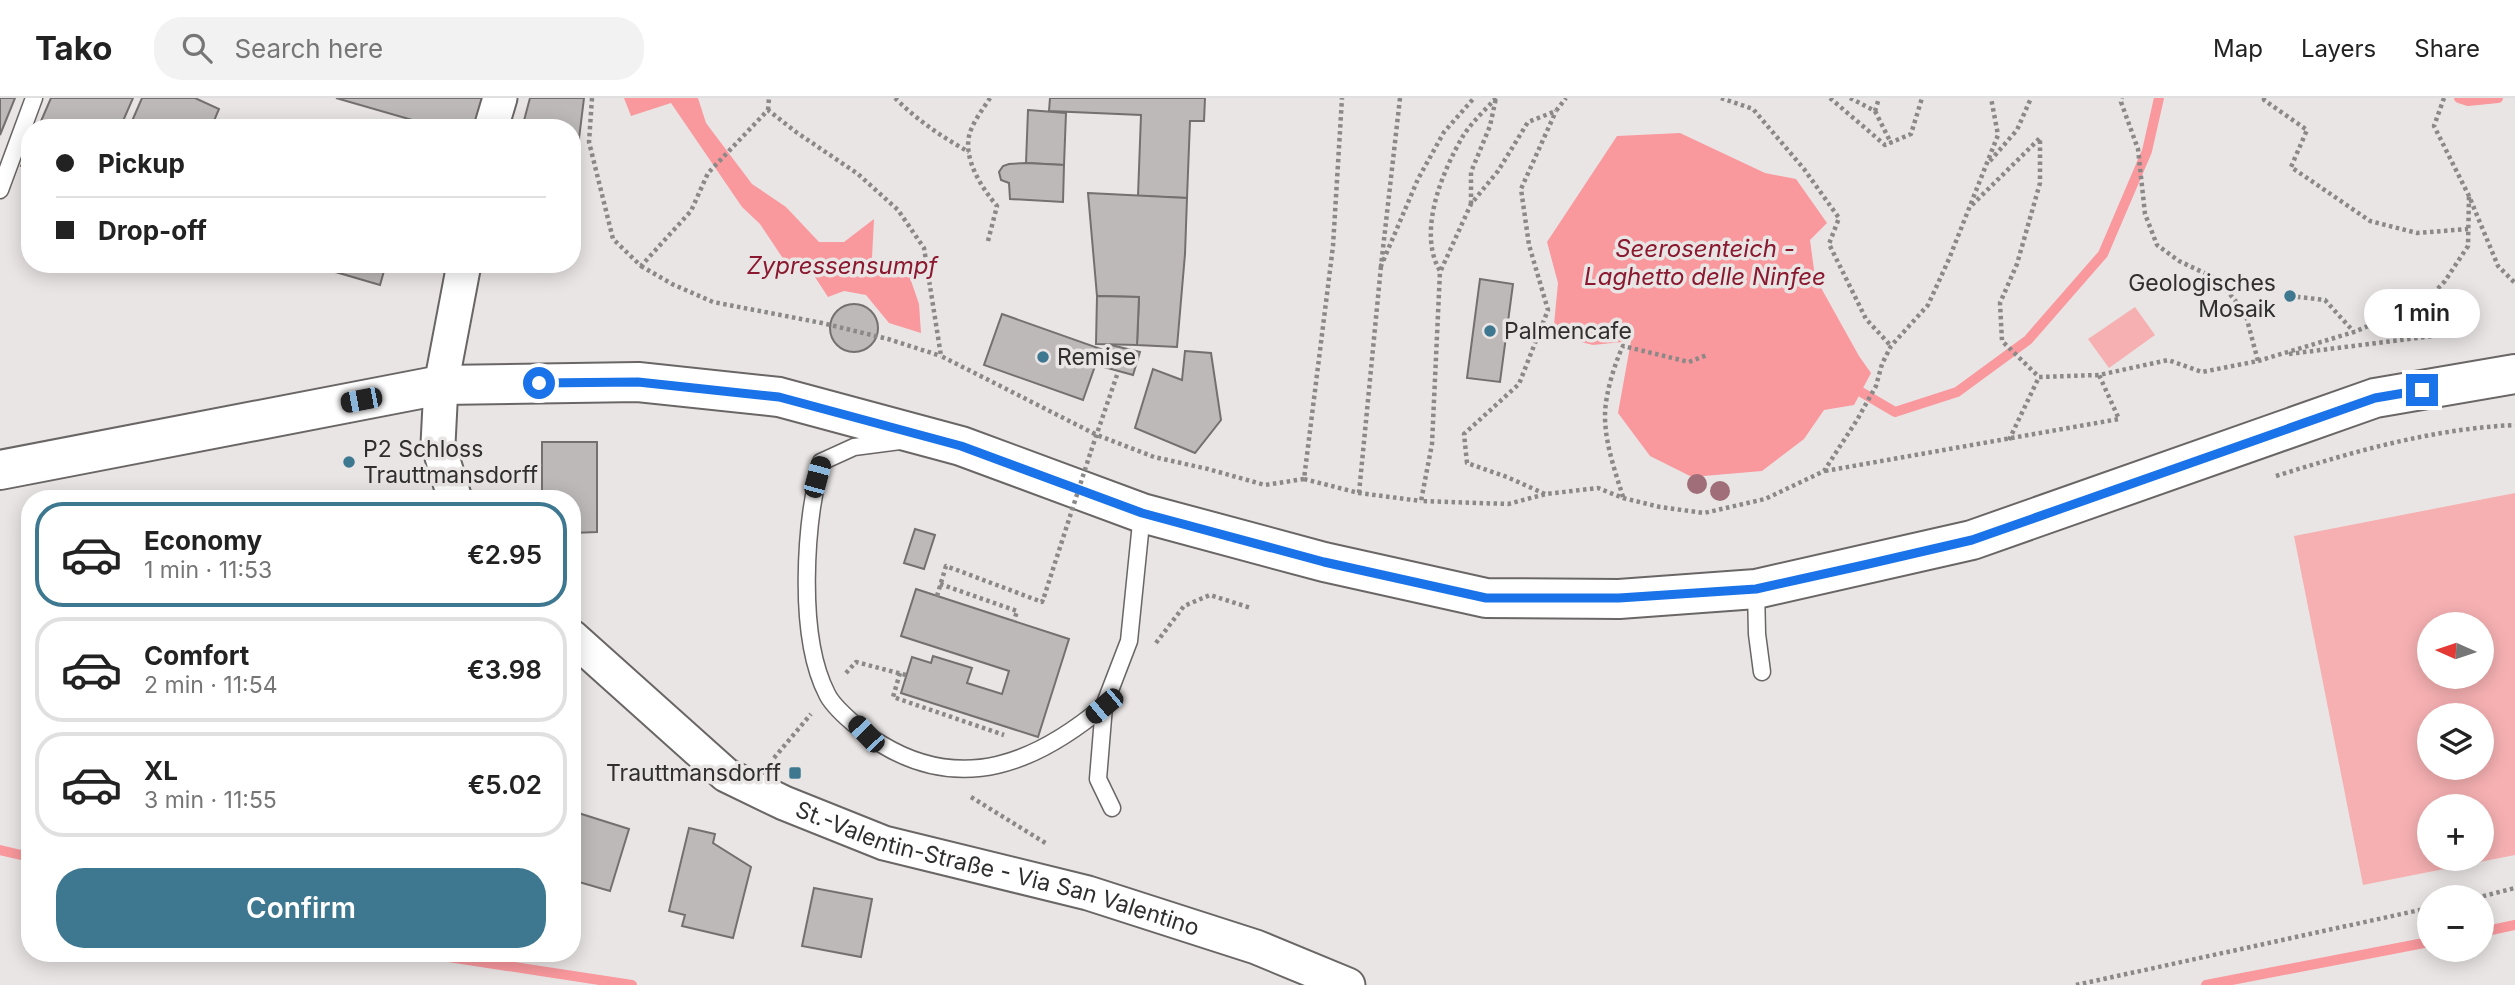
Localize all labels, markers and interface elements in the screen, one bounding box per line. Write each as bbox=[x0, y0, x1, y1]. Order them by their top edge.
search box bbox=[154, 17, 644, 80]
text: Tako bbox=[35, 28, 112, 68]
icon: search bbox=[178, 29, 216, 67]
text: Search here bbox=[234, 33, 383, 64]
text: Map bbox=[2213, 34, 2263, 63]
text: Layers bbox=[2301, 34, 2376, 63]
text: Share bbox=[2414, 34, 2480, 63]
text: Pickup bbox=[98, 148, 185, 179]
text: Drop-off bbox=[98, 215, 207, 246]
water label: Seerosenteich - Laghetto delle Ninfee bbox=[1584, 234, 1826, 291]
water label: Zypressensumpf bbox=[747, 251, 939, 280]
place label: Geologisches Mosaik bbox=[2128, 269, 2276, 323]
marker: Geologisches Mosaik bbox=[2282, 288, 2298, 304]
callout: 1 min bbox=[2364, 288, 2480, 338]
text: 1 min bbox=[2394, 299, 2450, 327]
place label: Palmencafe bbox=[1504, 317, 1632, 345]
marker: Palmencafe bbox=[1482, 323, 1498, 339]
place label: Remise bbox=[1057, 343, 1136, 371]
marker: Remise bbox=[1035, 349, 1051, 365]
route start bbox=[523, 367, 555, 399]
route end bbox=[2406, 374, 2438, 406]
car bbox=[339, 386, 384, 414]
place label: P2 Schloss Trauttmansdorff bbox=[363, 435, 539, 489]
marker: P2 Schloss Trauttmansdorff bbox=[341, 454, 357, 470]
car bbox=[802, 454, 833, 500]
icon: car bbox=[60, 523, 123, 586]
text: Economy bbox=[144, 525, 262, 556]
text: €2.95 bbox=[467, 539, 542, 570]
text: 1 min · 11:53 bbox=[144, 556, 272, 584]
north arrow bbox=[2417, 612, 2494, 690]
map controls bbox=[2417, 612, 2494, 962]
icon: car bbox=[60, 638, 123, 701]
text: Comfort bbox=[144, 640, 249, 671]
text: €3.98 bbox=[467, 654, 542, 685]
text: 2 min · 11:54 bbox=[144, 671, 278, 699]
car bbox=[1082, 684, 1127, 728]
button: layers bbox=[2417, 703, 2494, 780]
car bbox=[844, 712, 889, 756]
icon: car bbox=[60, 753, 123, 816]
text: XL bbox=[144, 755, 178, 786]
place label: Trauttmansdorff bbox=[606, 759, 781, 787]
marker: Trauttmansdorff bbox=[787, 765, 803, 781]
text: €5.02 bbox=[468, 769, 542, 800]
text: 3 min · 11:55 bbox=[144, 786, 277, 814]
button: + bbox=[2417, 794, 2494, 871]
street label: St.-Valentin-Straße - Via San Valentino bbox=[792, 795, 1203, 942]
button: Confirm bbox=[56, 868, 546, 948]
button: − bbox=[2417, 885, 2494, 962]

